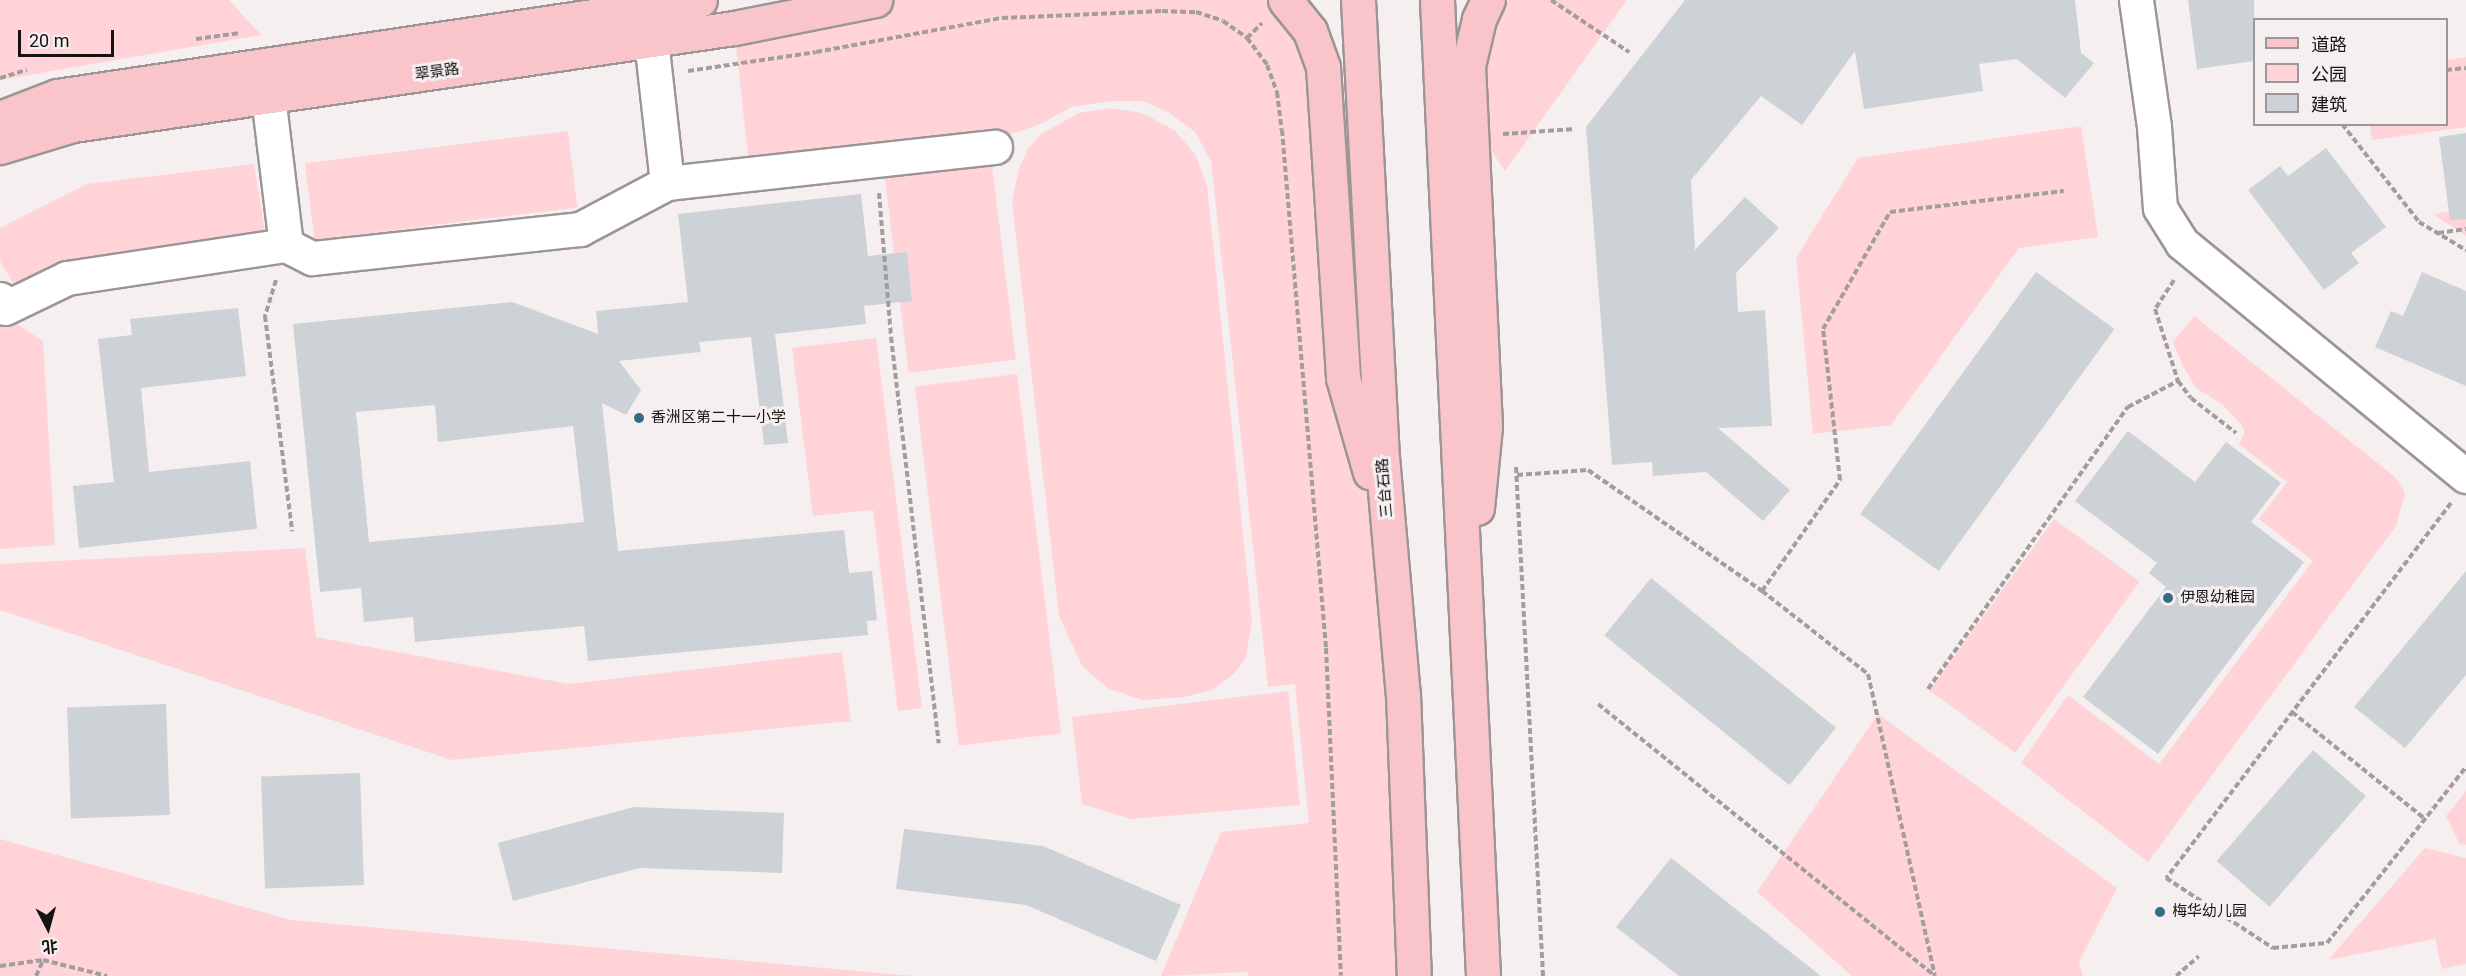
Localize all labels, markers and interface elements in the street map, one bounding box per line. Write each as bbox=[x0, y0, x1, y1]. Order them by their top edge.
scale bar bbox=[21, 18, 117, 56]
legend bbox=[2253, 18, 2448, 126]
text: 20 m bbox=[29, 30, 69, 51]
text: 道路 bbox=[2311, 34, 2347, 55]
street label: 翠景路 bbox=[413, 60, 461, 84]
text: 公园 bbox=[2311, 64, 2347, 85]
text: 建筑 bbox=[2311, 94, 2347, 115]
place label: 香洲区第二十一小学 bbox=[651, 409, 786, 427]
marker: 香洲区第二十一小学 bbox=[632, 411, 646, 425]
street label: 三台石路 bbox=[1373, 457, 1397, 519]
place label: 伊恩幼稚园 bbox=[2180, 589, 2255, 607]
marker: 伊恩幼稚园 bbox=[2161, 591, 2175, 605]
north arrow bbox=[18, 898, 78, 958]
place label: 梅华幼儿园 bbox=[2172, 903, 2247, 921]
marker: 梅华幼儿园 bbox=[2153, 905, 2167, 919]
text: 北 bbox=[41, 936, 59, 957]

